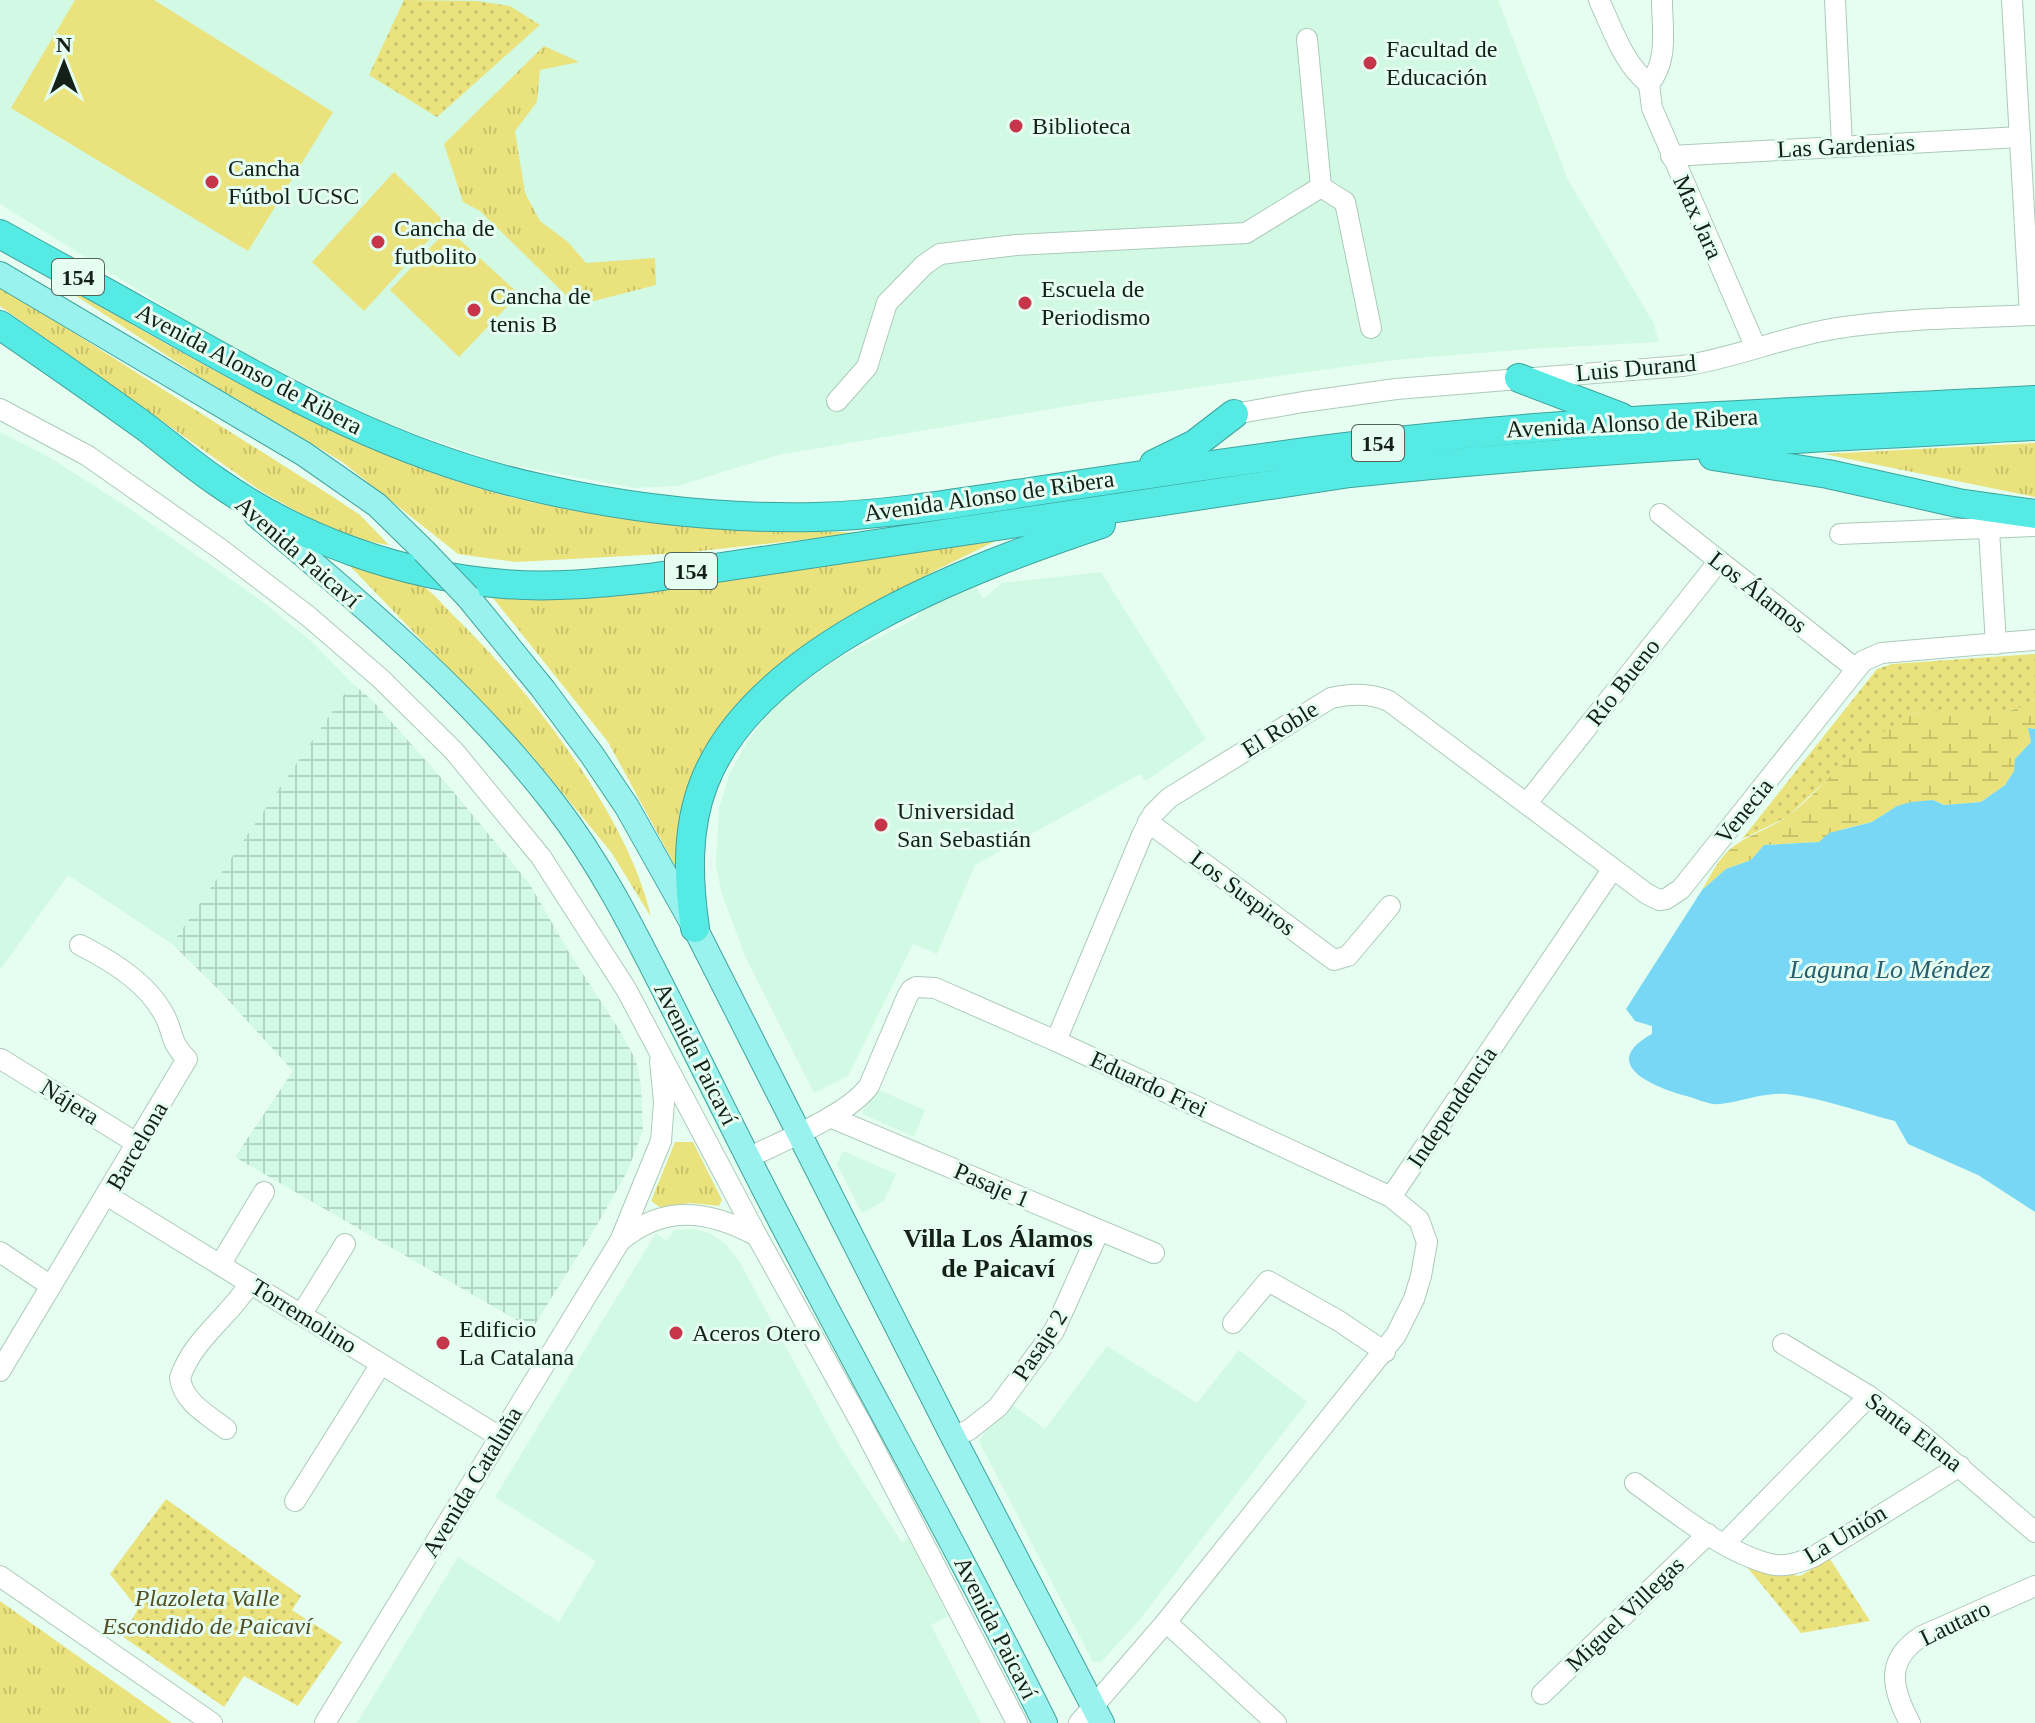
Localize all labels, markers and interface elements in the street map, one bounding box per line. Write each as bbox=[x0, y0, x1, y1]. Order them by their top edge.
north arrow bbox=[24, 24, 104, 104]
text: N bbox=[56, 32, 72, 57]
place label: Facultad de Educación bbox=[1386, 36, 1497, 90]
marker: Facultad de Educación bbox=[1361, 54, 1379, 72]
place label: Biblioteca bbox=[1032, 113, 1131, 139]
marker: Biblioteca bbox=[1007, 117, 1025, 135]
street label: Las Gardenias bbox=[1776, 129, 1916, 163]
place label: Cancha Fútbol UCSC bbox=[228, 155, 359, 209]
street label: Max Jara bbox=[1668, 171, 1728, 263]
marker: Cancha Fútbol UCSC bbox=[203, 173, 221, 191]
place label: Cancha de futbolito bbox=[394, 215, 495, 269]
marker: Cancha de futbolito bbox=[369, 233, 387, 251]
road number: 154 bbox=[52, 259, 104, 295]
place label: Escuela de Periodismo bbox=[1041, 276, 1150, 330]
place label: Cancha de tenis B bbox=[490, 283, 591, 337]
marker: Escuela de Periodismo bbox=[1016, 294, 1034, 312]
street label: Avenida Alonso de Ribera bbox=[132, 298, 367, 440]
marker: Cancha de tenis B bbox=[465, 301, 483, 319]
street label: Luis Durand bbox=[1575, 350, 1697, 386]
street label: Avenida Alonso de Ribera bbox=[1505, 403, 1759, 443]
road number: 154 bbox=[1352, 425, 1404, 461]
street label: Avenida Alonso de Ribera bbox=[862, 466, 1116, 526]
street label: Avenida Paicaví bbox=[231, 491, 366, 613]
street label: Los Álamos bbox=[1704, 546, 1812, 638]
road number: 154 bbox=[665, 553, 717, 589]
street label: Río Bueno bbox=[1581, 633, 1665, 731]
street label: El Roble bbox=[1237, 696, 1323, 762]
street label: Venecia bbox=[1710, 773, 1778, 849]
place label: Universidad San Sebastián bbox=[897, 798, 1031, 852]
marker: Universidad San Sebastián bbox=[872, 816, 890, 834]
street label: Los Suspiros bbox=[1185, 845, 1301, 941]
water label: Laguna Lo Méndez bbox=[1789, 955, 1990, 984]
street label: Avenida Paicaví bbox=[649, 979, 743, 1130]
street label: Independencia bbox=[1402, 1041, 1502, 1172]
street label: Eduardo Frei bbox=[1086, 1046, 1212, 1123]
street label: Nájera bbox=[36, 1074, 104, 1130]
street label: Barcelona bbox=[101, 1097, 173, 1195]
street label: Pasaje 1 bbox=[950, 1158, 1034, 1212]
district label: Villa Los Álamos de Paicaví bbox=[903, 1224, 1093, 1283]
street label: Torremolino bbox=[246, 1273, 362, 1359]
street label: Pasaje 2 bbox=[1007, 1305, 1073, 1385]
place label: Edificio La Catalana bbox=[459, 1316, 575, 1370]
place label: Aceros Otero bbox=[692, 1320, 821, 1346]
marker: Aceros Otero bbox=[667, 1324, 685, 1342]
marker: Edificio La Catalana bbox=[434, 1334, 452, 1352]
street label: Santa Elena bbox=[1861, 1387, 1968, 1477]
street label: Avenida Cataluña bbox=[417, 1402, 527, 1562]
street label: La Unión bbox=[1799, 1499, 1891, 1569]
street label: Miguel Villegas bbox=[1561, 1551, 1689, 1677]
street label: Avenida Paicaví bbox=[949, 1553, 1043, 1704]
park label: Plazoleta Valle Escondido de Paicaví bbox=[101, 1585, 314, 1639]
street label: Lautaro bbox=[1916, 1595, 1994, 1651]

